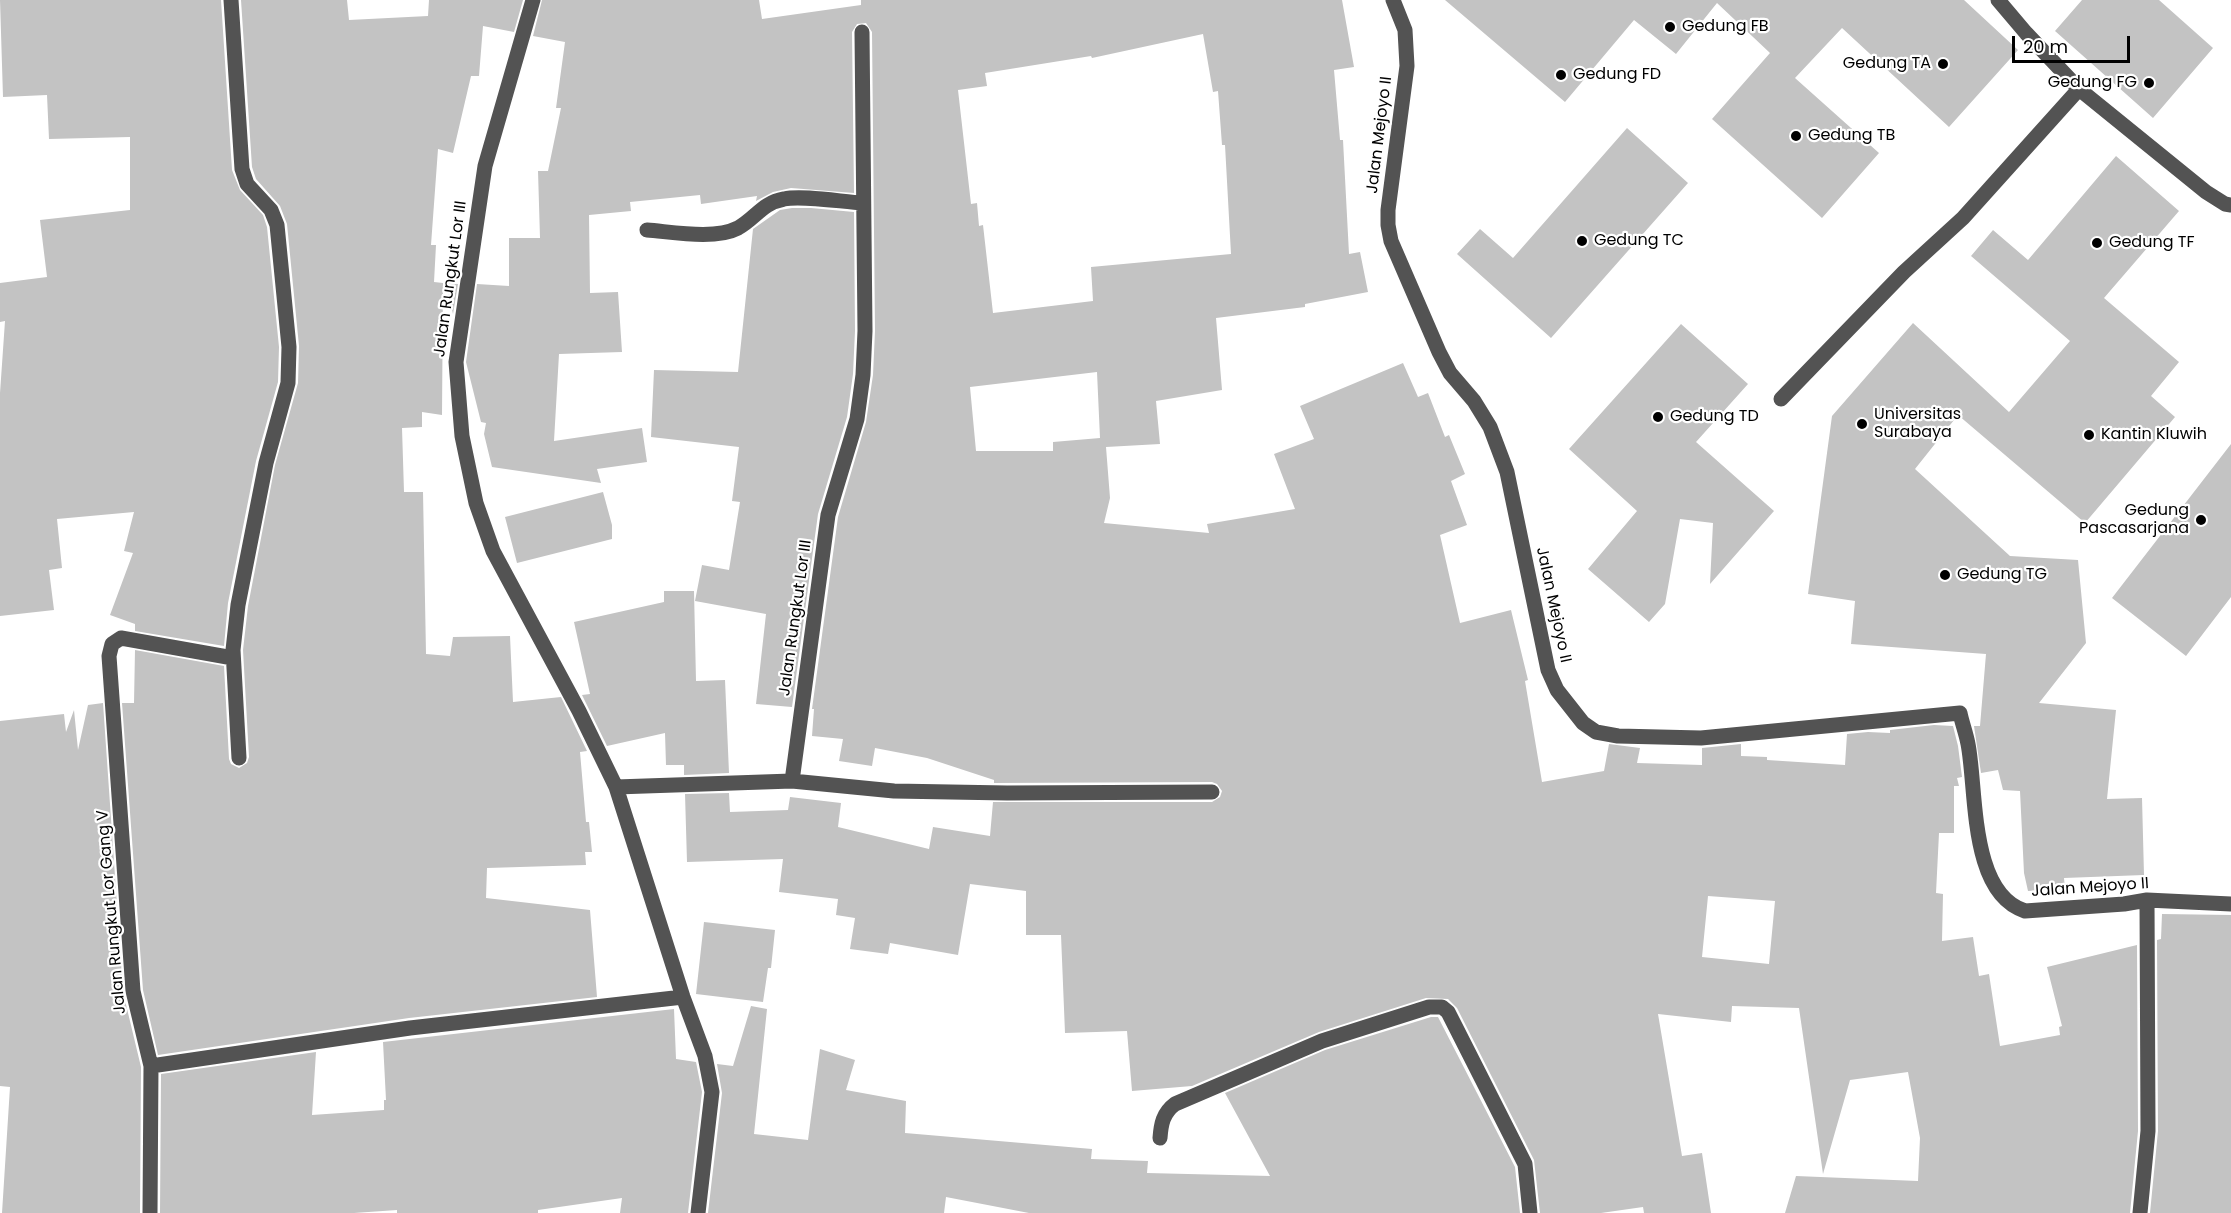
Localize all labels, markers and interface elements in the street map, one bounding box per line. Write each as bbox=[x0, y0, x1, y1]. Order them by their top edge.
place label: Gedung FB bbox=[1682, 17, 1769, 37]
marker: Gedung FB bbox=[1663, 20, 1677, 34]
scale bar bbox=[2015, 24, 2134, 62]
text: 20 m bbox=[2023, 34, 2068, 59]
place label: Gedung TA bbox=[1843, 54, 1931, 74]
marker: Gedung TA bbox=[1936, 57, 1950, 71]
place label: Gedung FD bbox=[1573, 65, 1661, 85]
marker: Gedung FD bbox=[1554, 68, 1568, 82]
place label: Gedung FG bbox=[2048, 73, 2137, 93]
street label: Jalan Mejoyo II bbox=[1363, 75, 1397, 195]
marker: Gedung FG bbox=[2142, 76, 2156, 90]
place label: Gedung TB bbox=[1808, 126, 1895, 146]
marker: Gedung TB bbox=[1789, 129, 1803, 143]
street label: Jalan Rungkut Lor III bbox=[431, 200, 471, 358]
place label: Gedung TC bbox=[1594, 231, 1684, 251]
place label: Gedung TF bbox=[2109, 233, 2194, 253]
marker: Gedung TC bbox=[1575, 234, 1589, 248]
marker: Gedung TF bbox=[2090, 236, 2104, 250]
place label: Universitas Surabaya bbox=[1874, 405, 1961, 443]
place label: Gedung TD bbox=[1670, 407, 1759, 427]
marker: Gedung TD bbox=[1651, 410, 1665, 424]
marker: Universitas Surabaya bbox=[1855, 417, 1869, 431]
place label: Kantin Kluwih bbox=[2101, 425, 2207, 445]
marker: Kantin Kluwih bbox=[2082, 428, 2096, 442]
place label: Gedung Pascasarjana bbox=[2079, 501, 2189, 539]
marker: Gedung Pascasarjana bbox=[2194, 513, 2208, 527]
street label: Jalan Rungkut Lor III bbox=[776, 539, 816, 697]
street label: Jalan Mejoyo II bbox=[1531, 545, 1575, 665]
place label: Gedung TG bbox=[1957, 565, 2047, 585]
marker: Gedung TG bbox=[1938, 568, 1952, 582]
street label: Jalan Rungkut Lor Gang V bbox=[94, 809, 130, 1015]
street label: Jalan Mejoyo II bbox=[2031, 874, 2149, 902]

